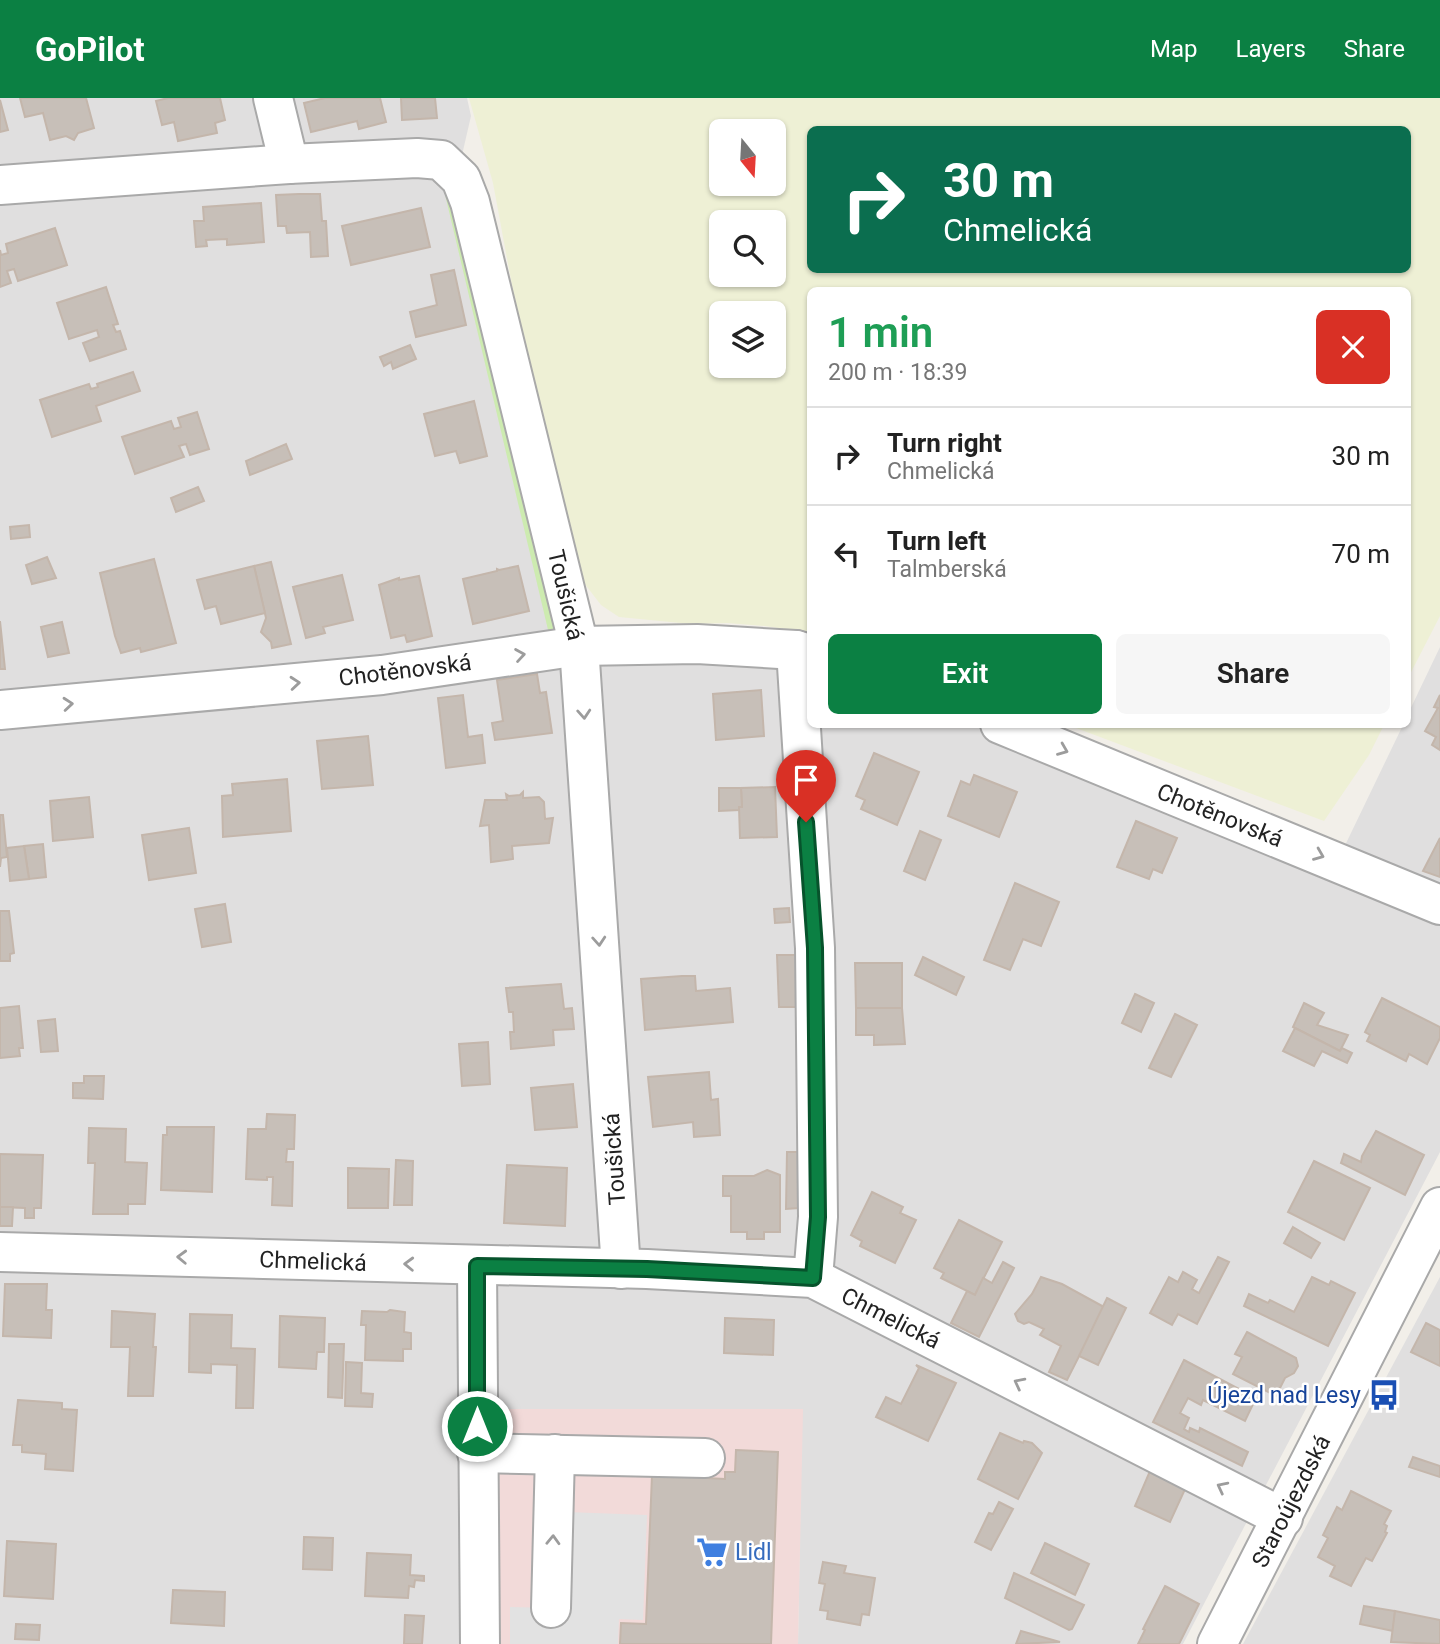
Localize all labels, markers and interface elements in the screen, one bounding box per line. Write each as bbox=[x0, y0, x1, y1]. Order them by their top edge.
text: GoPilot bbox=[35, 30, 145, 69]
text: Map bbox=[1150, 35, 1198, 63]
text: Layers bbox=[1236, 35, 1306, 63]
text: Share bbox=[1344, 35, 1405, 63]
north arrow bbox=[709, 119, 786, 196]
map controls bbox=[709, 119, 786, 378]
text: 30 m bbox=[943, 152, 1054, 209]
icon: right bbox=[828, 154, 919, 245]
button: search bbox=[709, 210, 786, 287]
text: Chmelická bbox=[943, 211, 1092, 249]
button: layers bbox=[709, 301, 786, 378]
text: 1 min bbox=[828, 308, 933, 357]
button: close bbox=[1316, 310, 1390, 384]
text: 200 m · 18:39 bbox=[828, 359, 967, 386]
text: Turn right bbox=[887, 428, 1002, 458]
icon: right bbox=[828, 437, 866, 475]
text: 30 m bbox=[1332, 441, 1390, 471]
text: Chmelická bbox=[887, 458, 994, 485]
text: Turn left bbox=[887, 526, 986, 556]
icon: left bbox=[828, 535, 866, 573]
text: 70 m bbox=[1332, 539, 1390, 569]
street label: Toušická bbox=[542, 547, 589, 643]
text: Talmberská bbox=[887, 556, 1007, 583]
button: Exit bbox=[828, 634, 1102, 714]
button: Share bbox=[1116, 634, 1390, 714]
one-way arrow bbox=[514, 647, 526, 662]
street label: Chotěnovská bbox=[337, 649, 473, 692]
one-way arrow bbox=[289, 676, 300, 691]
one-way arrow bbox=[63, 697, 74, 712]
one-way arrow bbox=[576, 709, 591, 720]
one-way arrow bbox=[1056, 742, 1068, 756]
pin bbox=[776, 750, 836, 822]
icon: arrive bbox=[787, 761, 825, 799]
street label: Chotěnovská bbox=[1153, 778, 1287, 853]
one-way arrow bbox=[1311, 847, 1324, 861]
one-way arrow bbox=[591, 936, 606, 947]
street label: Toušická bbox=[598, 1112, 631, 1206]
street label: Chmelická bbox=[259, 1246, 367, 1277]
one-way arrow bbox=[176, 1250, 187, 1265]
one-way arrow bbox=[403, 1257, 414, 1272]
street label: Chmelická bbox=[837, 1282, 945, 1355]
one-way arrow bbox=[1014, 1378, 1026, 1392]
bus stop icon: Újezd nad Lesy bbox=[1367, 1378, 1401, 1412]
place label: Újezd nad Lesy bbox=[1207, 1381, 1361, 1409]
position arrow bbox=[440, 1389, 514, 1463]
street label: Staroújezdská bbox=[1247, 1431, 1336, 1572]
one-way arrow bbox=[1217, 1482, 1229, 1496]
one-way arrow bbox=[545, 1534, 560, 1545]
supermarket icon: Lidl bbox=[695, 1535, 729, 1569]
place label: Lidl bbox=[735, 1539, 772, 1566]

